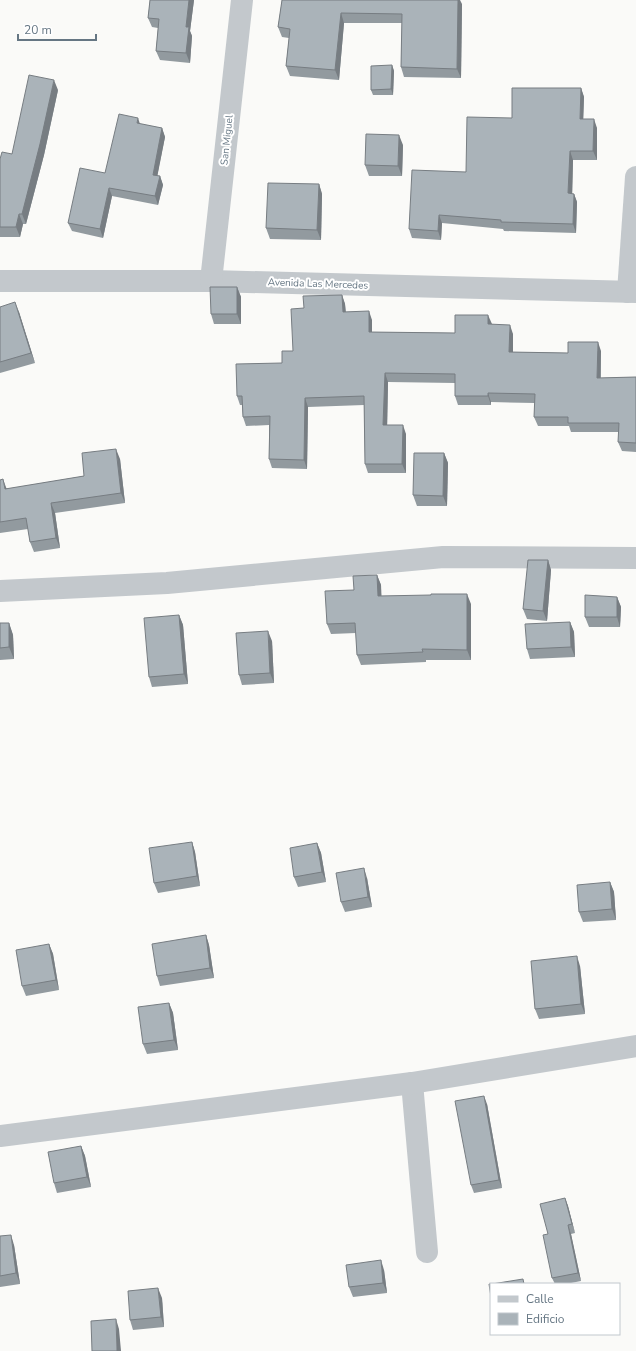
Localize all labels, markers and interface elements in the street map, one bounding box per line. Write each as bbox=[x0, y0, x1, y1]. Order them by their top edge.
scale bar bbox=[18, 16, 96, 42]
text: 20 m bbox=[24, 22, 52, 38]
street label: San Miguel bbox=[217, 114, 237, 166]
street label: Avenida Las Mercedes bbox=[268, 275, 369, 293]
legend bbox=[490, 1283, 620, 1335]
text: Calle bbox=[526, 1291, 554, 1307]
text: Edificio bbox=[526, 1311, 565, 1327]

